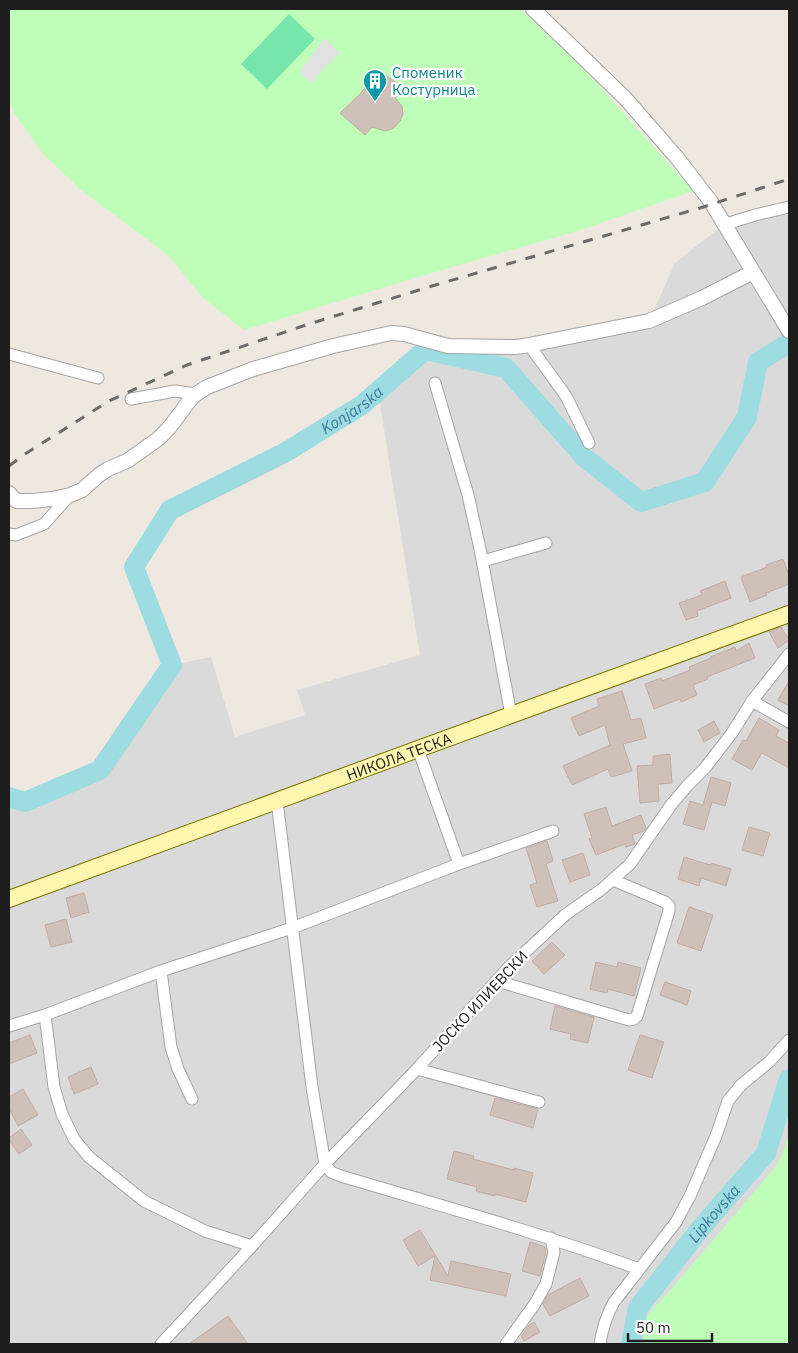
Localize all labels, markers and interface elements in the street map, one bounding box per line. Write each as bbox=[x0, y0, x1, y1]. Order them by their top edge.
place label: Споменик Костурница bbox=[392, 63, 476, 99]
building icon: Споменик Костурница bbox=[362, 68, 388, 102]
water label: Konjarska bbox=[317, 381, 387, 438]
street label: НИКОЛА ТЕСКА bbox=[343, 728, 454, 784]
street label: ЈОСКО ИЛИЕВСКИ bbox=[428, 947, 532, 1055]
water label: Lipkovska bbox=[683, 1180, 744, 1246]
scale bar bbox=[628, 1310, 712, 1342]
text: 50 m bbox=[636, 1318, 671, 1337]

